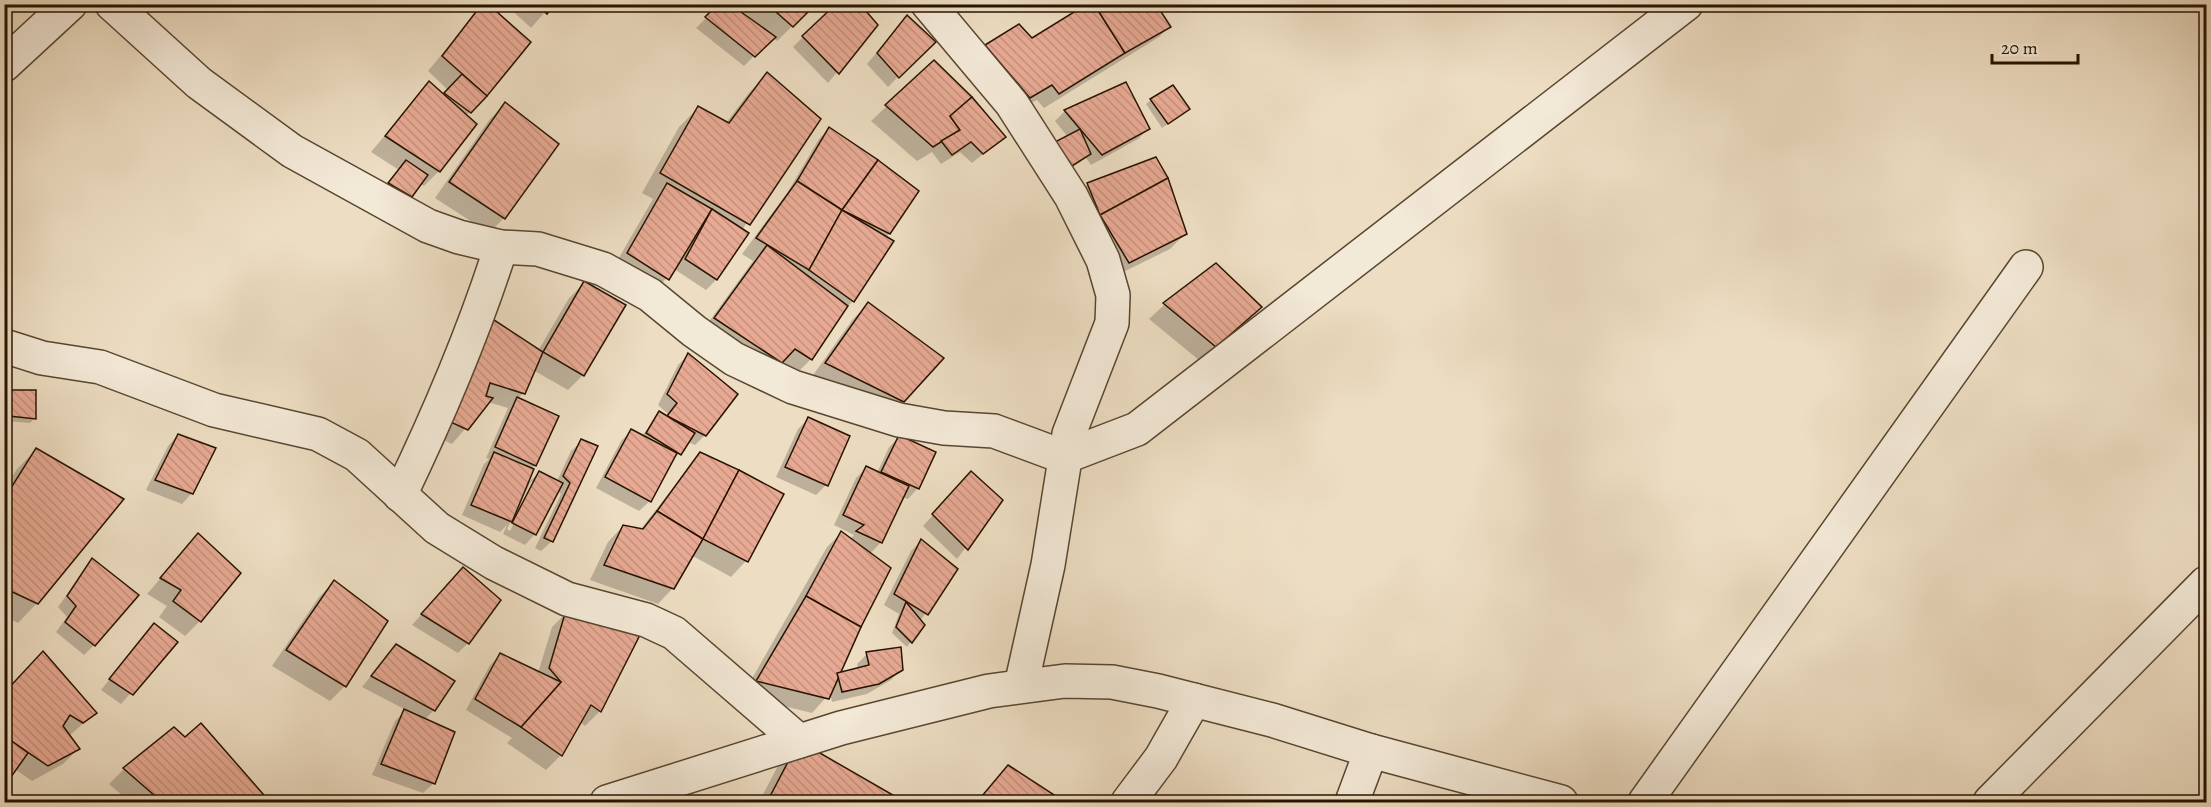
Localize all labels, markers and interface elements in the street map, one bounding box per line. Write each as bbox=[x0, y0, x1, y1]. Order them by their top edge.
scale bar bbox=[1992, 27, 2078, 65]
text: 20 m bbox=[2001, 36, 2038, 60]

